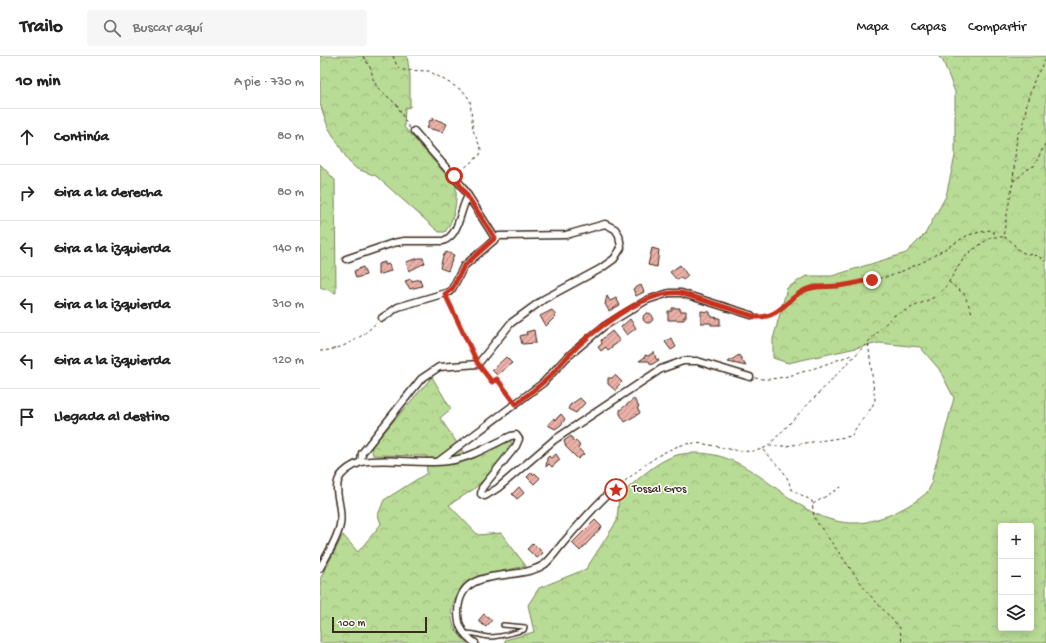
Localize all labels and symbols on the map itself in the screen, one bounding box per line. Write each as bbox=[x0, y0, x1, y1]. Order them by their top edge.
route start bbox=[445, 167, 463, 185]
route end bbox=[863, 271, 881, 289]
place icon: Tossal Gros bbox=[603, 477, 629, 503]
place label: Tossal Gros bbox=[631, 483, 687, 497]
scale bar bbox=[332, 615, 427, 634]

